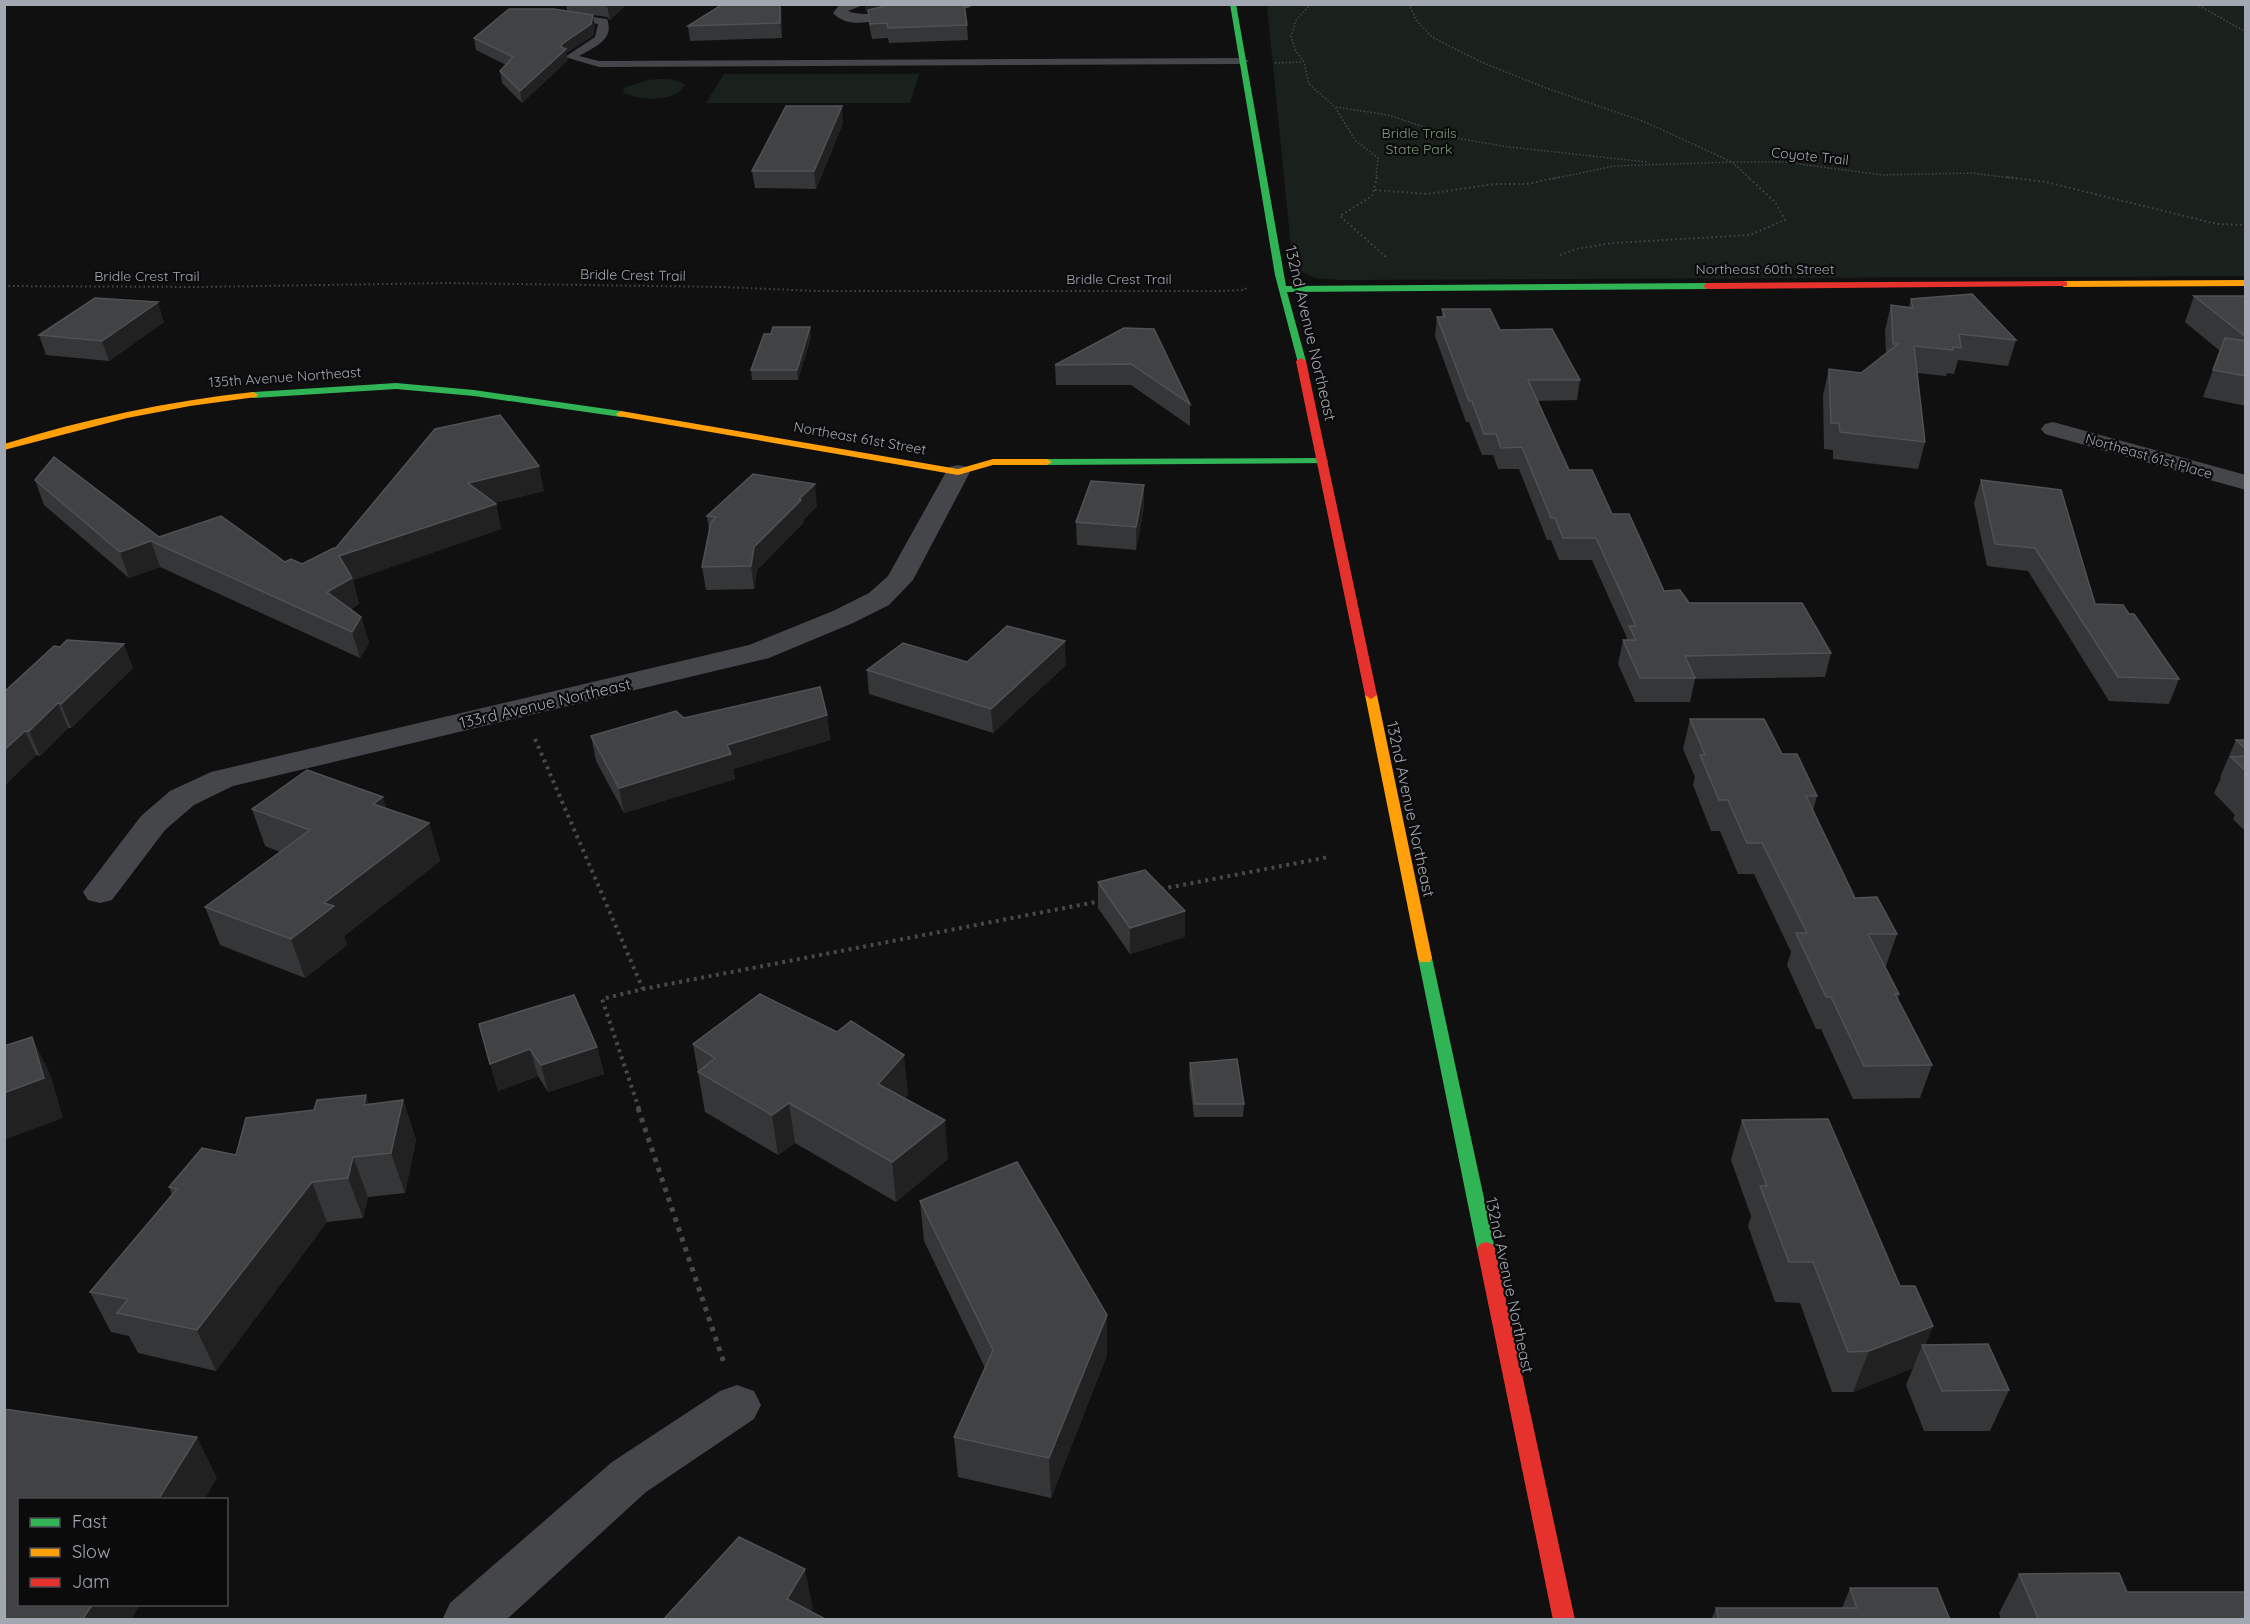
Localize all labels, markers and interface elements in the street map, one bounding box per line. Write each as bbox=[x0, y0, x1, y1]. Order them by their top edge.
park label: Bridle Trails State Park bbox=[1382, 124, 1456, 158]
street label: Coyote Trail bbox=[1770, 143, 1850, 169]
street label: 132nd Avenue Northeast bbox=[1281, 243, 1341, 423]
street label: Northeast 60th Street bbox=[1696, 260, 1835, 278]
street label: Bridle Crest Trail bbox=[580, 265, 686, 285]
street label: Bridle Crest Trail bbox=[94, 267, 200, 285]
street label: Bridle Crest Trail bbox=[1066, 270, 1172, 288]
street label: 135th Avenue Northeast bbox=[208, 363, 362, 391]
street label: Northeast 61st Street bbox=[792, 417, 928, 459]
street label: Northeast 61st Place bbox=[2083, 429, 2215, 483]
street label: 133rd Avenue Northeast bbox=[457, 674, 633, 732]
street label: 132nd Avenue Northeast bbox=[1383, 719, 1439, 899]
street label: 132nd Avenue Northeast bbox=[1482, 1195, 1538, 1375]
legend bbox=[18, 1498, 228, 1606]
text: Fast bbox=[72, 1510, 107, 1533]
text: Slow bbox=[72, 1540, 110, 1563]
text: Jam bbox=[72, 1570, 110, 1593]

